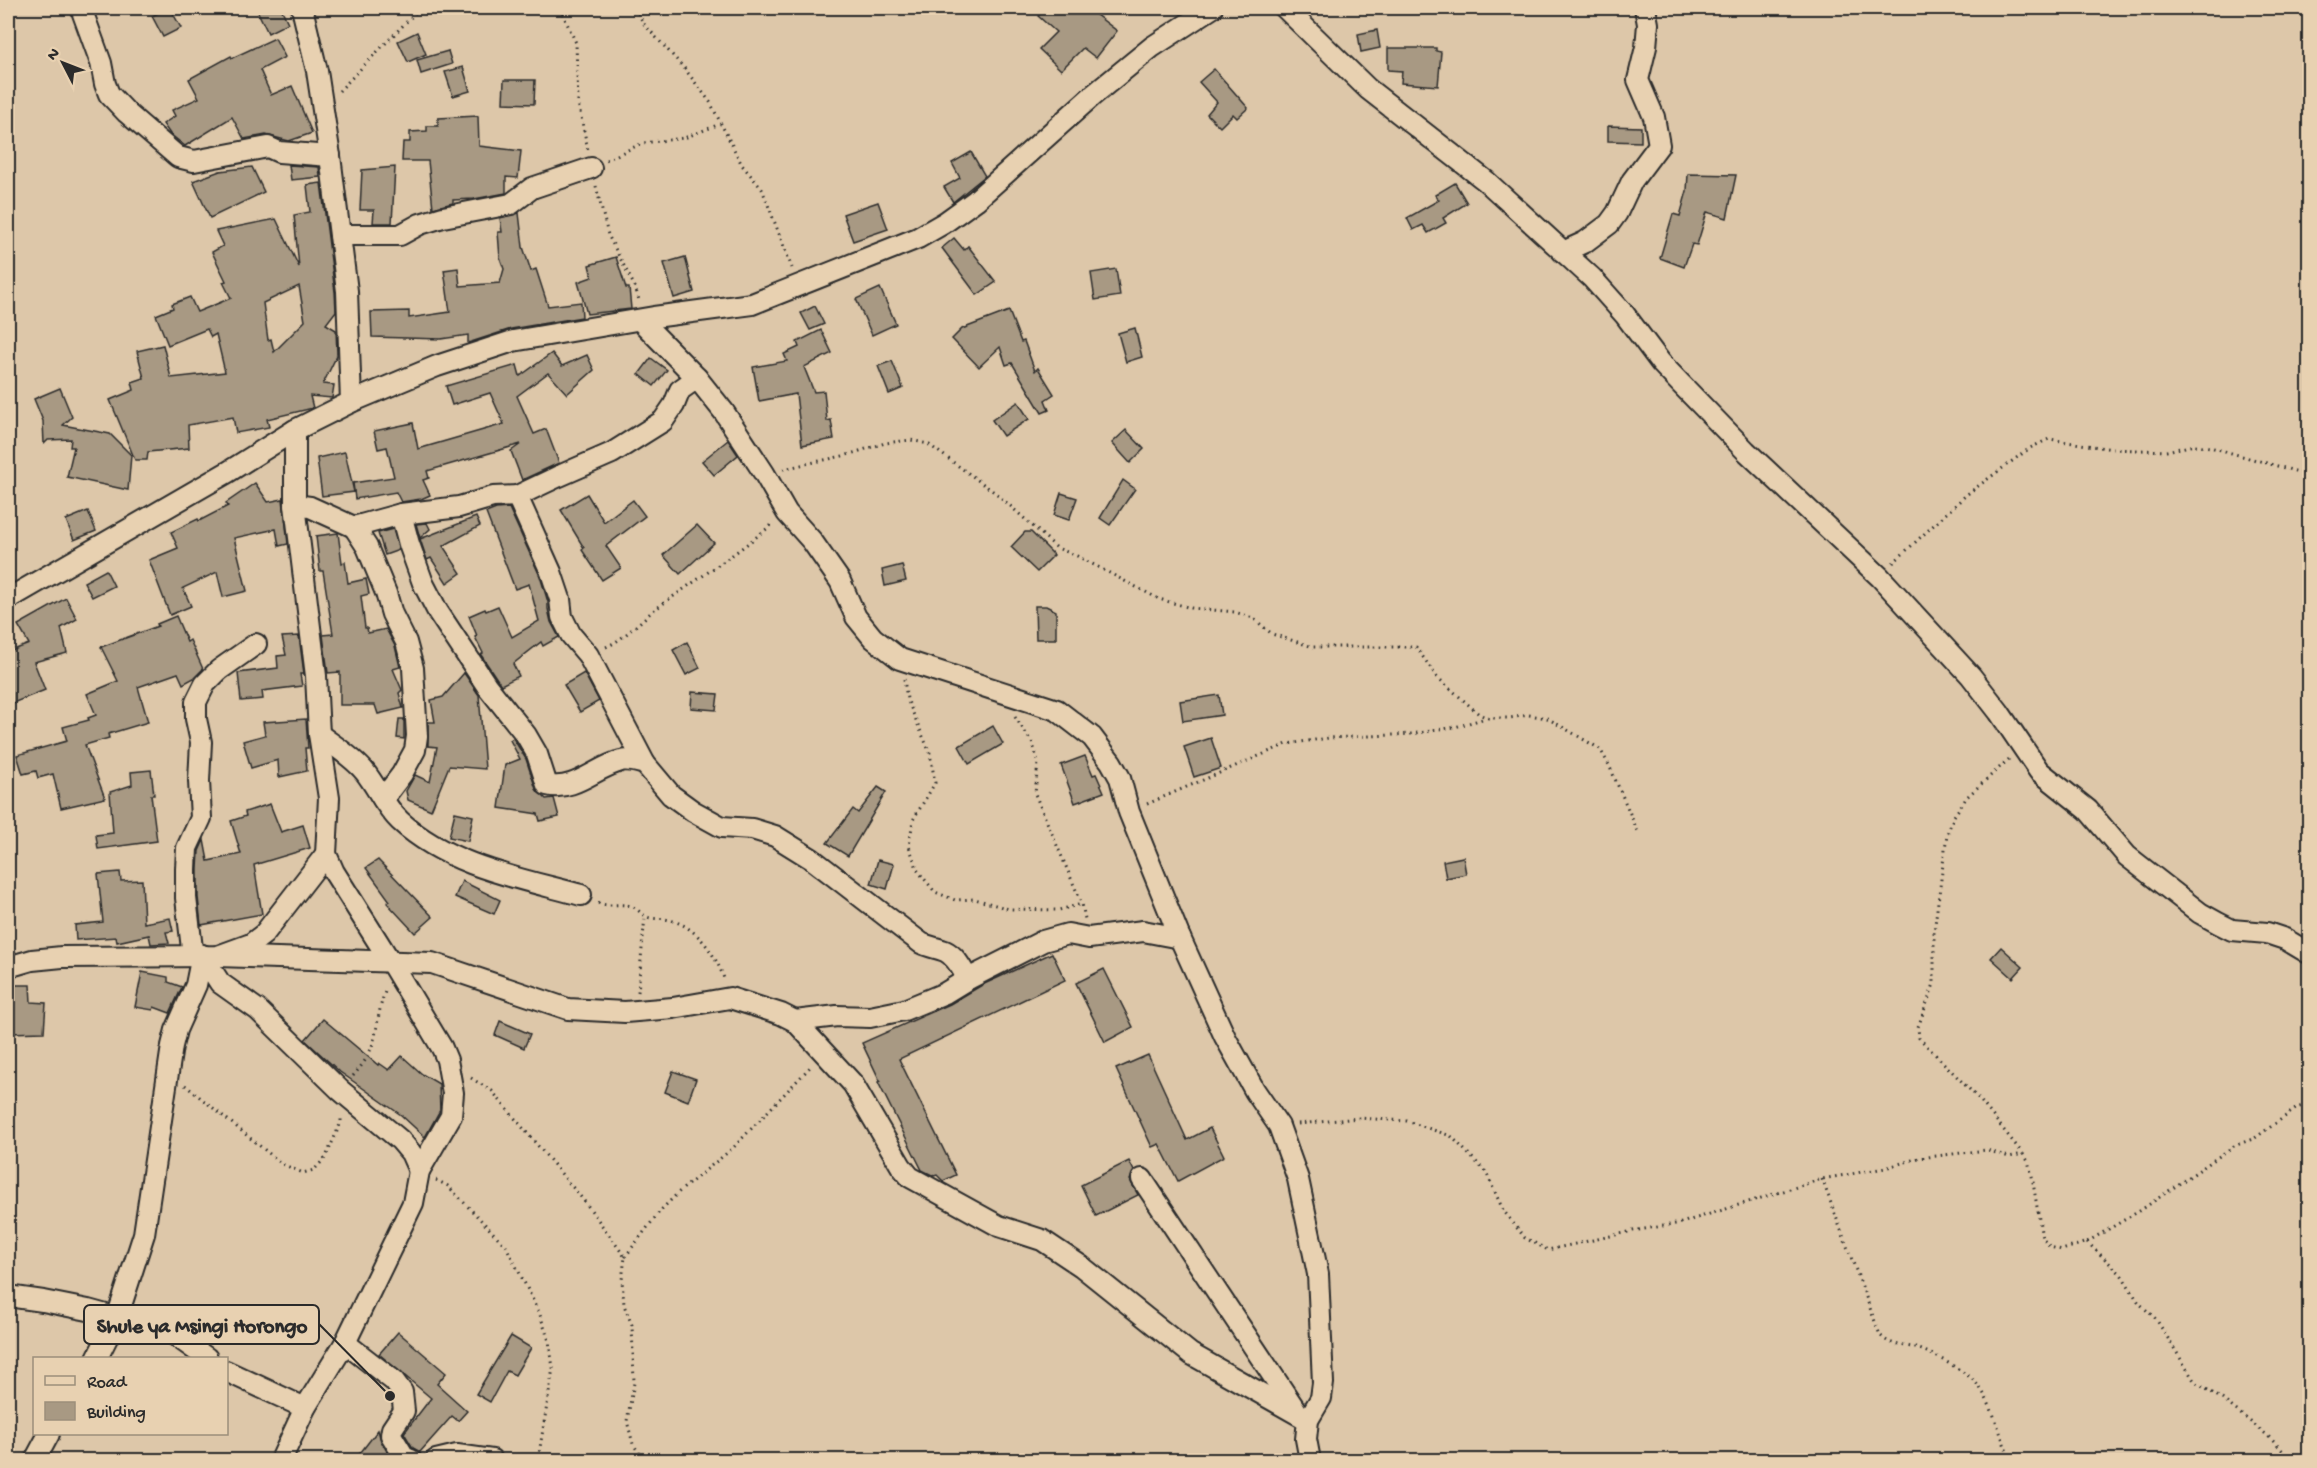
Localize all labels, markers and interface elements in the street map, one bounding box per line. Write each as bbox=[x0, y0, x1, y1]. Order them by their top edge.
north arrow bbox=[33, 33, 93, 93]
text: N bbox=[44, 45, 65, 66]
callout: Shule ya Msingi Horongo bbox=[84, 1305, 319, 1344]
text: Shule ya Msingi Horongo bbox=[97, 1316, 307, 1341]
legend bbox=[33, 1357, 228, 1435]
text: Road bbox=[87, 1373, 128, 1394]
text: Building bbox=[86, 1403, 146, 1424]

